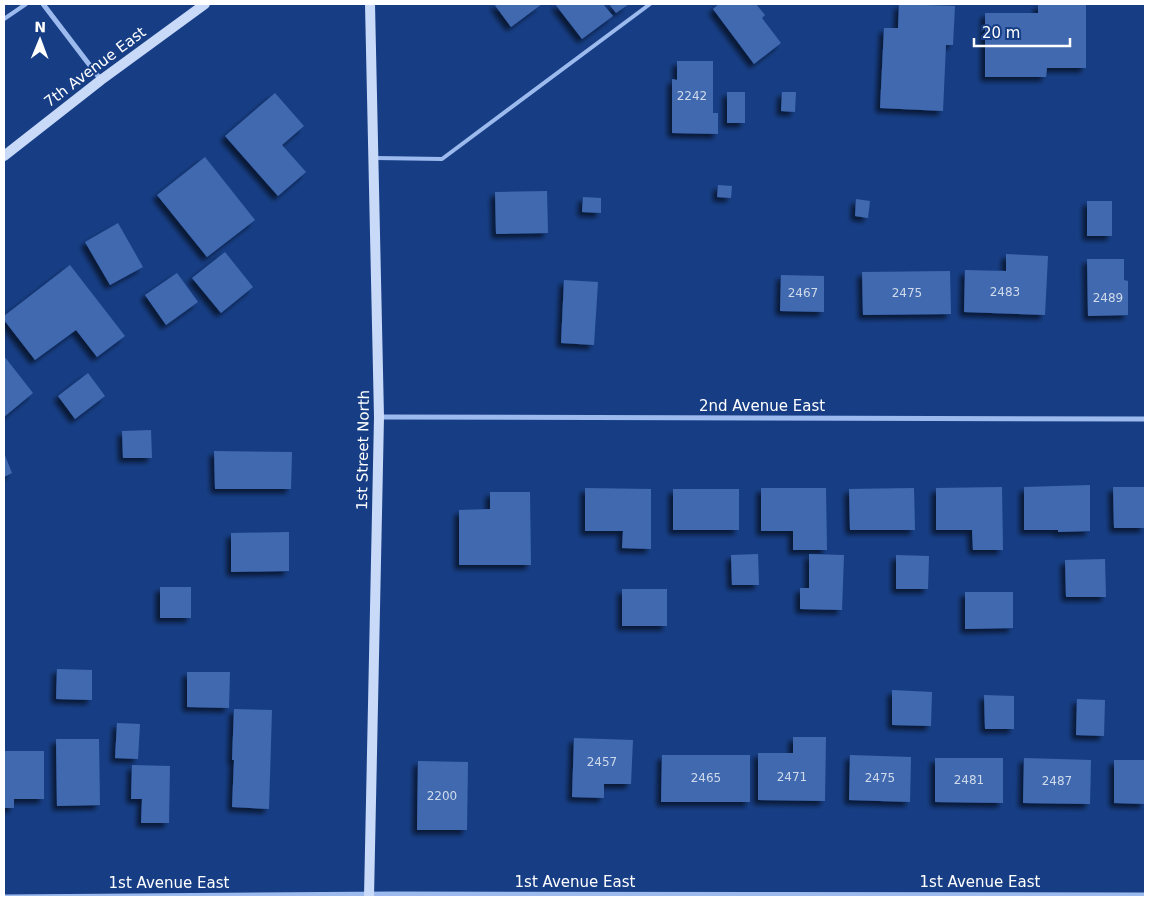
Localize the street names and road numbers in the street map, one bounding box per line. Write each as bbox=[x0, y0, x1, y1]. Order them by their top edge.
street label: 7th Avenue East bbox=[41, 23, 149, 111]
street label: 1st Street North bbox=[353, 390, 373, 510]
street label: 2nd Avenue East bbox=[699, 397, 825, 415]
street label: 1st Avenue East bbox=[515, 873, 636, 891]
street label: 1st Avenue East bbox=[920, 873, 1041, 891]
street label: 1st Avenue East bbox=[109, 874, 230, 892]

